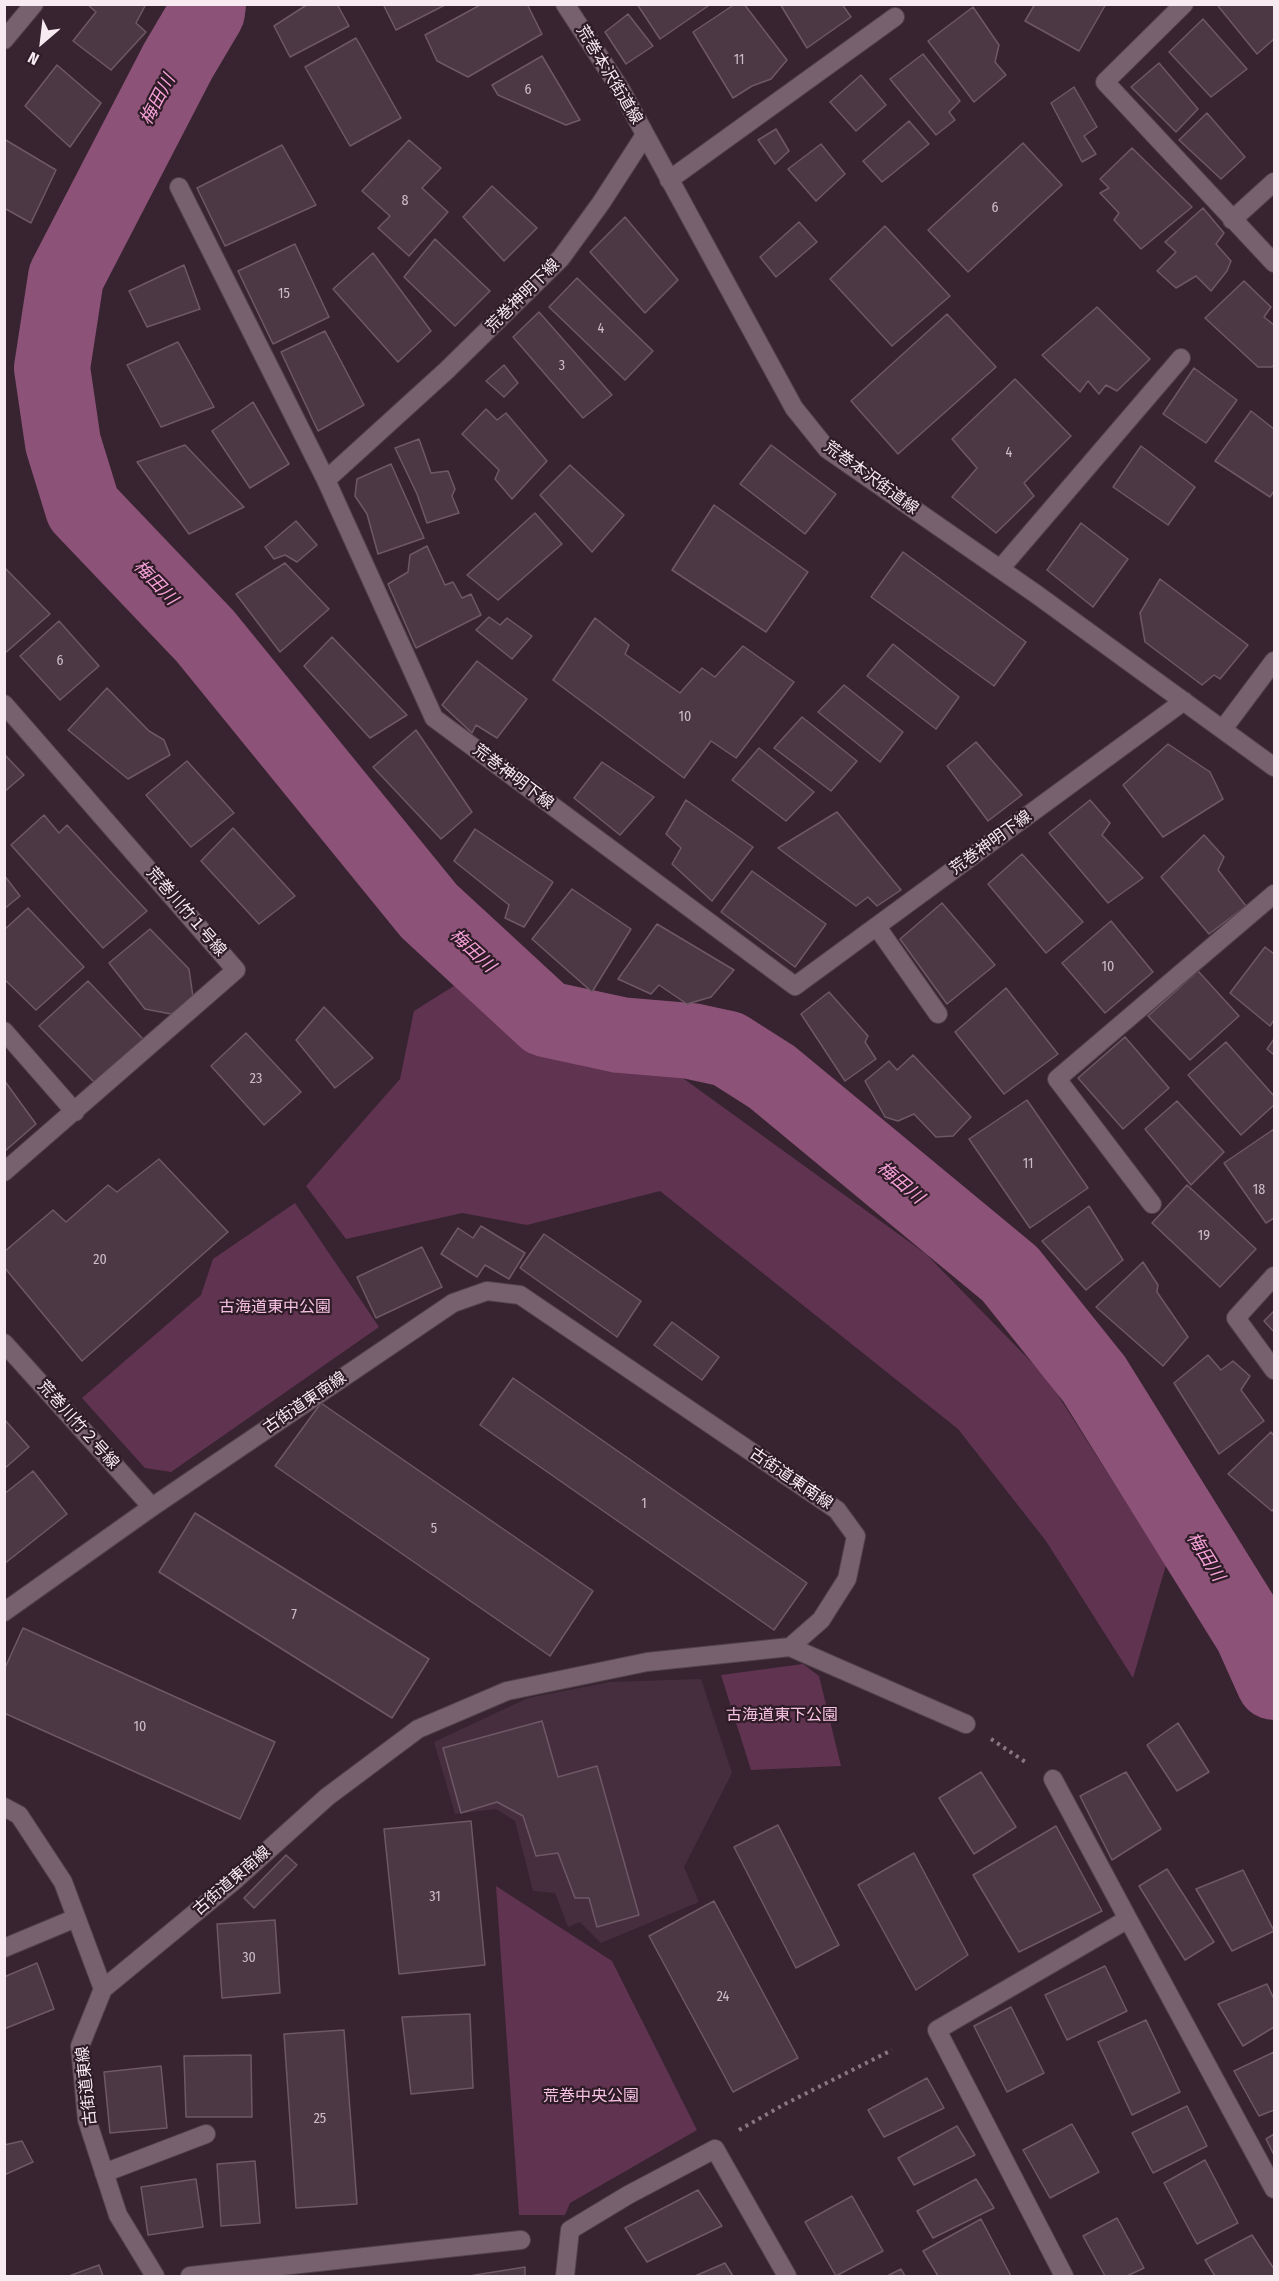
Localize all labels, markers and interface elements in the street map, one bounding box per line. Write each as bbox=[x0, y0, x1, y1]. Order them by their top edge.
north arrow bbox=[12, 12, 72, 72]
street label: 荒巻本沢街道線 bbox=[572, 22, 646, 128]
text: N bbox=[25, 48, 42, 69]
house number: 11 bbox=[734, 52, 744, 68]
water label: 梅田川 bbox=[136, 71, 180, 129]
house number: 6 bbox=[525, 82, 531, 98]
house number: 8 bbox=[402, 193, 408, 209]
house number: 6 bbox=[992, 200, 998, 216]
street label: 荒巻神明下線 bbox=[482, 255, 564, 337]
house number: 15 bbox=[278, 286, 290, 302]
house number: 4 bbox=[598, 321, 604, 337]
house number: 3 bbox=[559, 358, 565, 374]
street label: 荒巻本沢街道線 bbox=[820, 437, 922, 519]
house number: 4 bbox=[1006, 445, 1012, 461]
water label: 梅田川 bbox=[128, 556, 182, 610]
house number: 6 bbox=[57, 653, 63, 669]
house number: 10 bbox=[679, 709, 691, 725]
street label: 荒巻神明下線 bbox=[469, 740, 557, 814]
street label: 荒巻神明下線 bbox=[947, 807, 1035, 879]
street label: 荒巻川竹１号線 bbox=[142, 863, 230, 961]
water label: 梅田川 bbox=[445, 925, 499, 977]
house number: 10 bbox=[1102, 959, 1114, 975]
house number: 23 bbox=[250, 1071, 262, 1087]
house number: 11 bbox=[1023, 1156, 1033, 1172]
water label: 梅田川 bbox=[872, 1157, 928, 1209]
house number: 18 bbox=[1253, 1182, 1265, 1198]
house number: 19 bbox=[1198, 1228, 1210, 1244]
house number: 20 bbox=[93, 1252, 107, 1268]
park label: 古海道東中公園 bbox=[219, 1298, 331, 1318]
street label: 古街道東南線 bbox=[260, 1368, 350, 1438]
street label: 荒巻川竹２号線 bbox=[33, 1377, 123, 1473]
street label: 古街道東南線 bbox=[746, 1444, 836, 1514]
house number: 1 bbox=[641, 1496, 647, 1512]
house number: 5 bbox=[431, 1521, 437, 1537]
water label: 梅田川 bbox=[1182, 1528, 1228, 1586]
house number: 7 bbox=[291, 1607, 297, 1623]
park label: 古海道東下公園 bbox=[726, 1706, 838, 1726]
house number: 10 bbox=[134, 1719, 146, 1735]
street label: 古街道東南線 bbox=[189, 1842, 275, 1920]
house number: 31 bbox=[429, 1889, 441, 1905]
house number: 30 bbox=[242, 1950, 256, 1966]
house number: 24 bbox=[717, 1989, 729, 2005]
street label: 古街道東線 bbox=[73, 2045, 101, 2127]
park label: 荒巻中央公園 bbox=[543, 2087, 639, 2107]
house number: 25 bbox=[314, 2111, 326, 2127]

